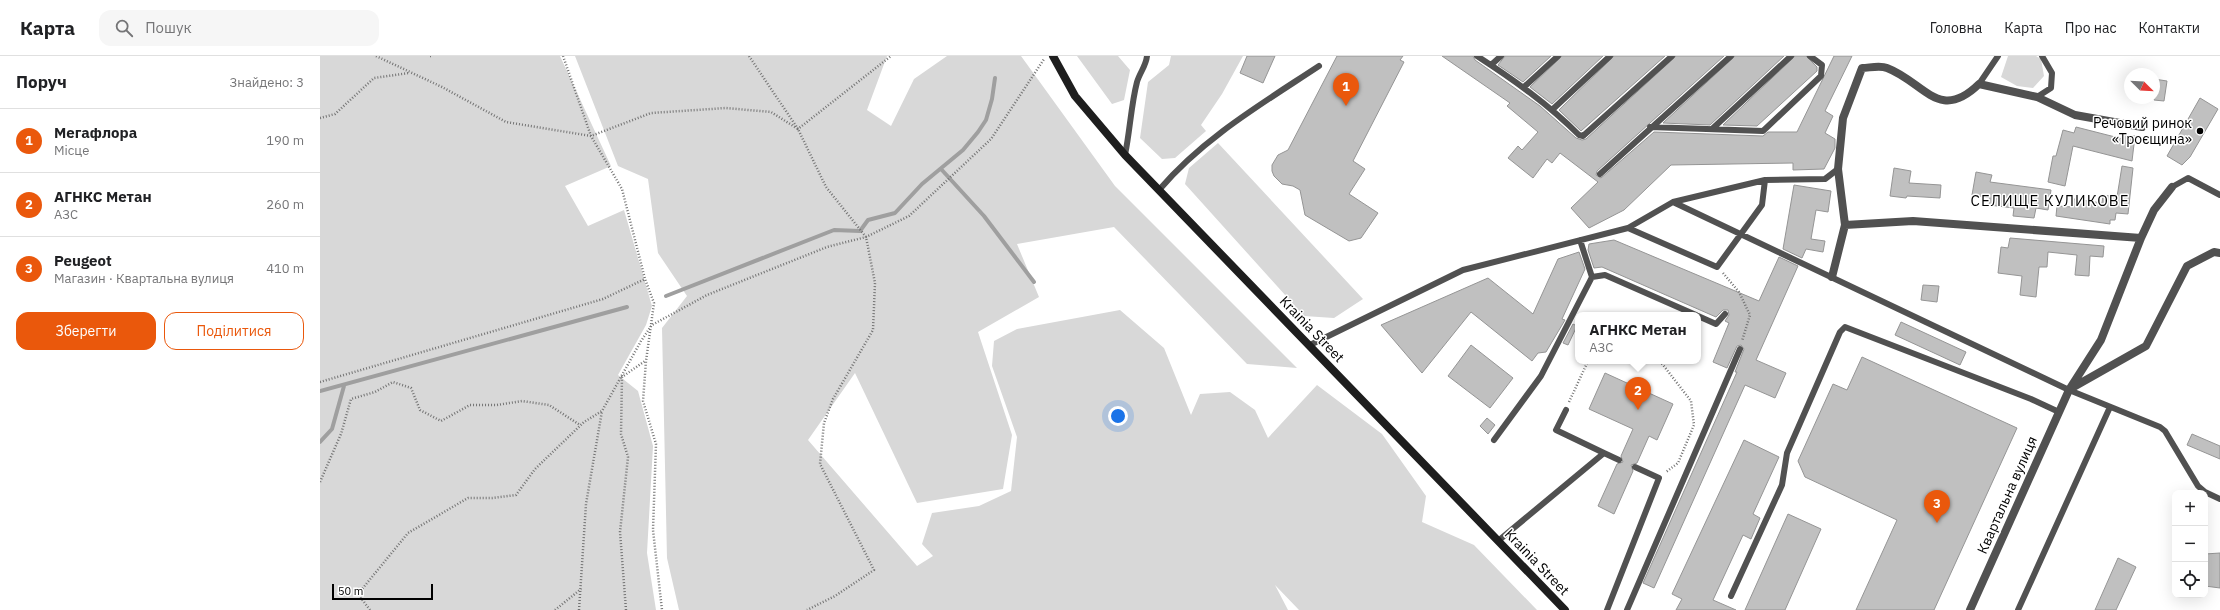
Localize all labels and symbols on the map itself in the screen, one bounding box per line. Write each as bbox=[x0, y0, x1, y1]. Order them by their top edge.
north arrow bbox=[2124, 68, 2160, 104]
pin: 1 bbox=[1333, 73, 1359, 106]
place label: Речовий ринок «Троєщина» bbox=[2093, 114, 2192, 148]
marker: Речовий ринок «Троєщина» bbox=[2195, 126, 2205, 136]
district label: СЕЛИЩЕ КУЛИКОВЕ bbox=[1971, 191, 2129, 210]
street label: Krainia Street bbox=[1276, 292, 1348, 366]
pin: 2 bbox=[1625, 377, 1651, 410]
your location bbox=[1108, 406, 1128, 426]
street label: Квартальна вулиця bbox=[1973, 433, 2041, 557]
pin: 3 bbox=[1924, 490, 1950, 523]
street label: Krainia Street bbox=[1501, 525, 1573, 599]
scale bar bbox=[332, 582, 433, 601]

